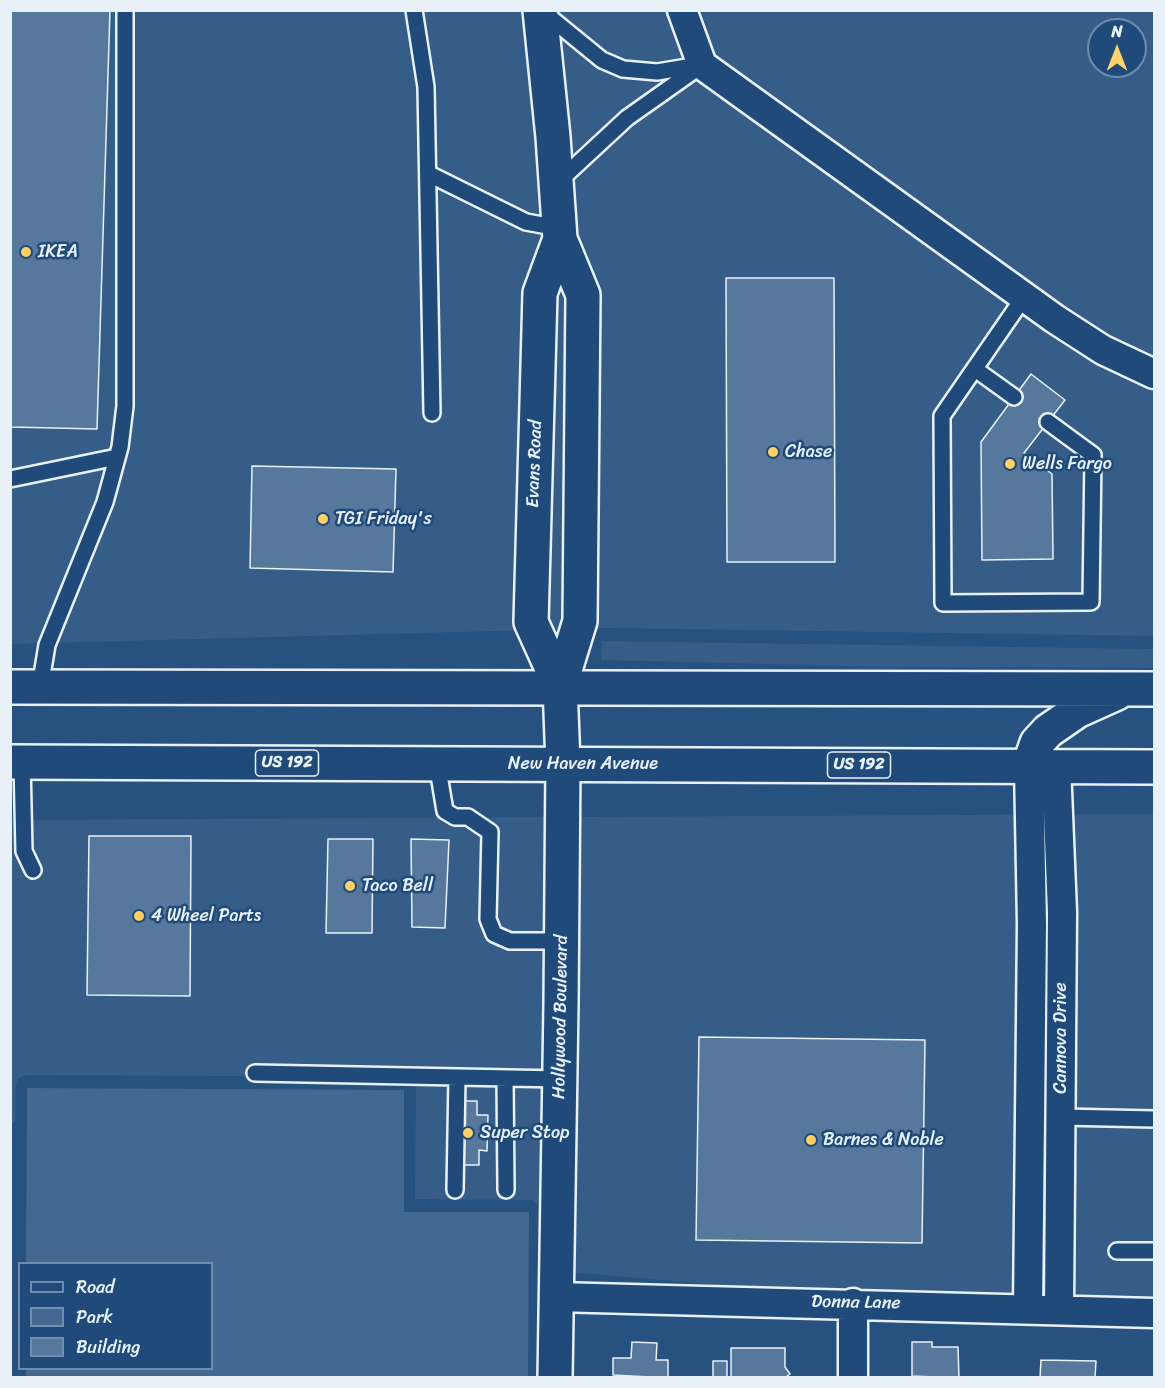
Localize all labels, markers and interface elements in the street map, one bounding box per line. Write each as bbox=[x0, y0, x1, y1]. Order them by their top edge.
text: N bbox=[1111, 17, 1123, 46]
north arrow bbox=[1087, 18, 1147, 78]
place label: IKEA bbox=[38, 241, 78, 263]
marker: IKEA bbox=[19, 245, 33, 259]
street label: Evans Road bbox=[523, 420, 547, 508]
place label: Chase bbox=[785, 441, 832, 463]
marker: Chase bbox=[766, 445, 780, 459]
place label: Wells Fargo bbox=[1022, 453, 1112, 475]
marker: Wells Fargo bbox=[1003, 457, 1017, 471]
place label: TGI Friday's bbox=[335, 508, 432, 530]
marker: TGI Friday's bbox=[316, 512, 330, 526]
road number: US 192 bbox=[256, 750, 318, 776]
road number: US 192 bbox=[828, 752, 890, 778]
street label: New Haven Avenue bbox=[508, 753, 658, 775]
place label: Taco Bell bbox=[362, 875, 433, 897]
marker: Taco Bell bbox=[343, 879, 357, 893]
place label: 4 Wheel Parts bbox=[151, 905, 261, 927]
marker: 4 Wheel Parts bbox=[132, 909, 146, 923]
street label: Hollywood Boulevard bbox=[549, 935, 573, 1099]
street label: Cannova Drive bbox=[1050, 982, 1072, 1094]
place label: Super Stop bbox=[480, 1122, 570, 1144]
marker: Super Stop bbox=[461, 1126, 475, 1140]
place label: Barnes & Noble bbox=[823, 1129, 944, 1151]
marker: Barnes & Noble bbox=[804, 1133, 818, 1147]
legend bbox=[18, 1262, 213, 1370]
text: Road bbox=[76, 1271, 115, 1303]
street label: Donna Lane bbox=[811, 1291, 901, 1315]
text: Park bbox=[76, 1301, 113, 1333]
text: Building bbox=[76, 1331, 140, 1363]

